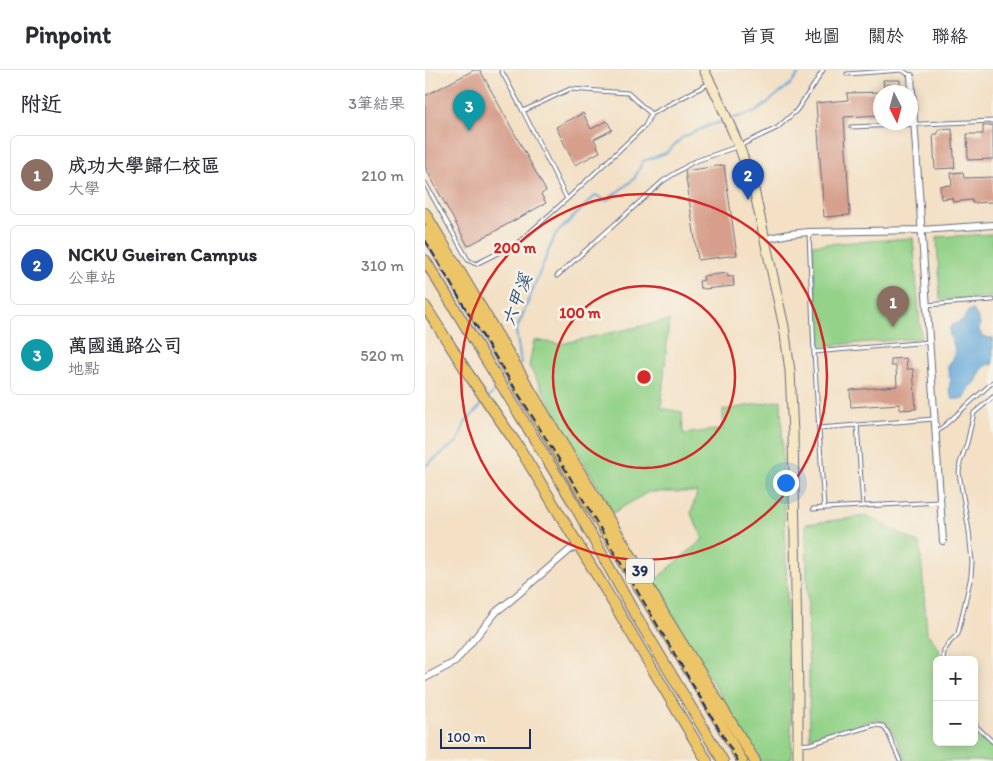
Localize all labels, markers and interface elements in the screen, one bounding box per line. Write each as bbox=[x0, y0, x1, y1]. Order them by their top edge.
text: Pinpoint bbox=[25, 20, 111, 49]
text: 首頁 bbox=[740, 25, 776, 47]
text: 地圖 bbox=[804, 25, 840, 47]
text: 關於 bbox=[868, 25, 904, 47]
text: 聯絡 bbox=[932, 25, 968, 47]
north arrow bbox=[873, 85, 918, 130]
pin: 3 bbox=[453, 90, 485, 131]
text: 附近 bbox=[20, 91, 62, 116]
text: 3筆結果 bbox=[348, 94, 405, 113]
text: 成功大學歸仁校區 bbox=[68, 154, 220, 177]
pin: 2 bbox=[732, 159, 764, 200]
text: 1 bbox=[33, 166, 41, 185]
text: 210 m bbox=[361, 166, 404, 185]
text: 大學 bbox=[68, 179, 100, 198]
text: 200 m bbox=[494, 239, 537, 257]
text: NCKU Gueiren Campus bbox=[68, 243, 257, 266]
text: 2 bbox=[33, 256, 41, 275]
text: 310 m bbox=[361, 256, 404, 275]
text: 公車站 bbox=[68, 268, 116, 287]
water label: 六甲溪 bbox=[497, 270, 537, 329]
pin: 1 bbox=[877, 286, 909, 327]
text: 100 m bbox=[559, 304, 601, 322]
text: 萬國通路公司 bbox=[68, 334, 182, 357]
text: 3 bbox=[33, 346, 41, 365]
text: 520 m bbox=[360, 346, 404, 365]
text: 地點 bbox=[68, 359, 100, 378]
centre of rings bbox=[635, 368, 653, 386]
your location bbox=[773, 470, 799, 496]
road number: 39 bbox=[626, 558, 654, 584]
map controls bbox=[933, 656, 978, 746]
button: + bbox=[933, 656, 978, 701]
button: − bbox=[933, 701, 978, 746]
scale bar bbox=[440, 726, 531, 749]
text: 100 m bbox=[447, 729, 486, 746]

